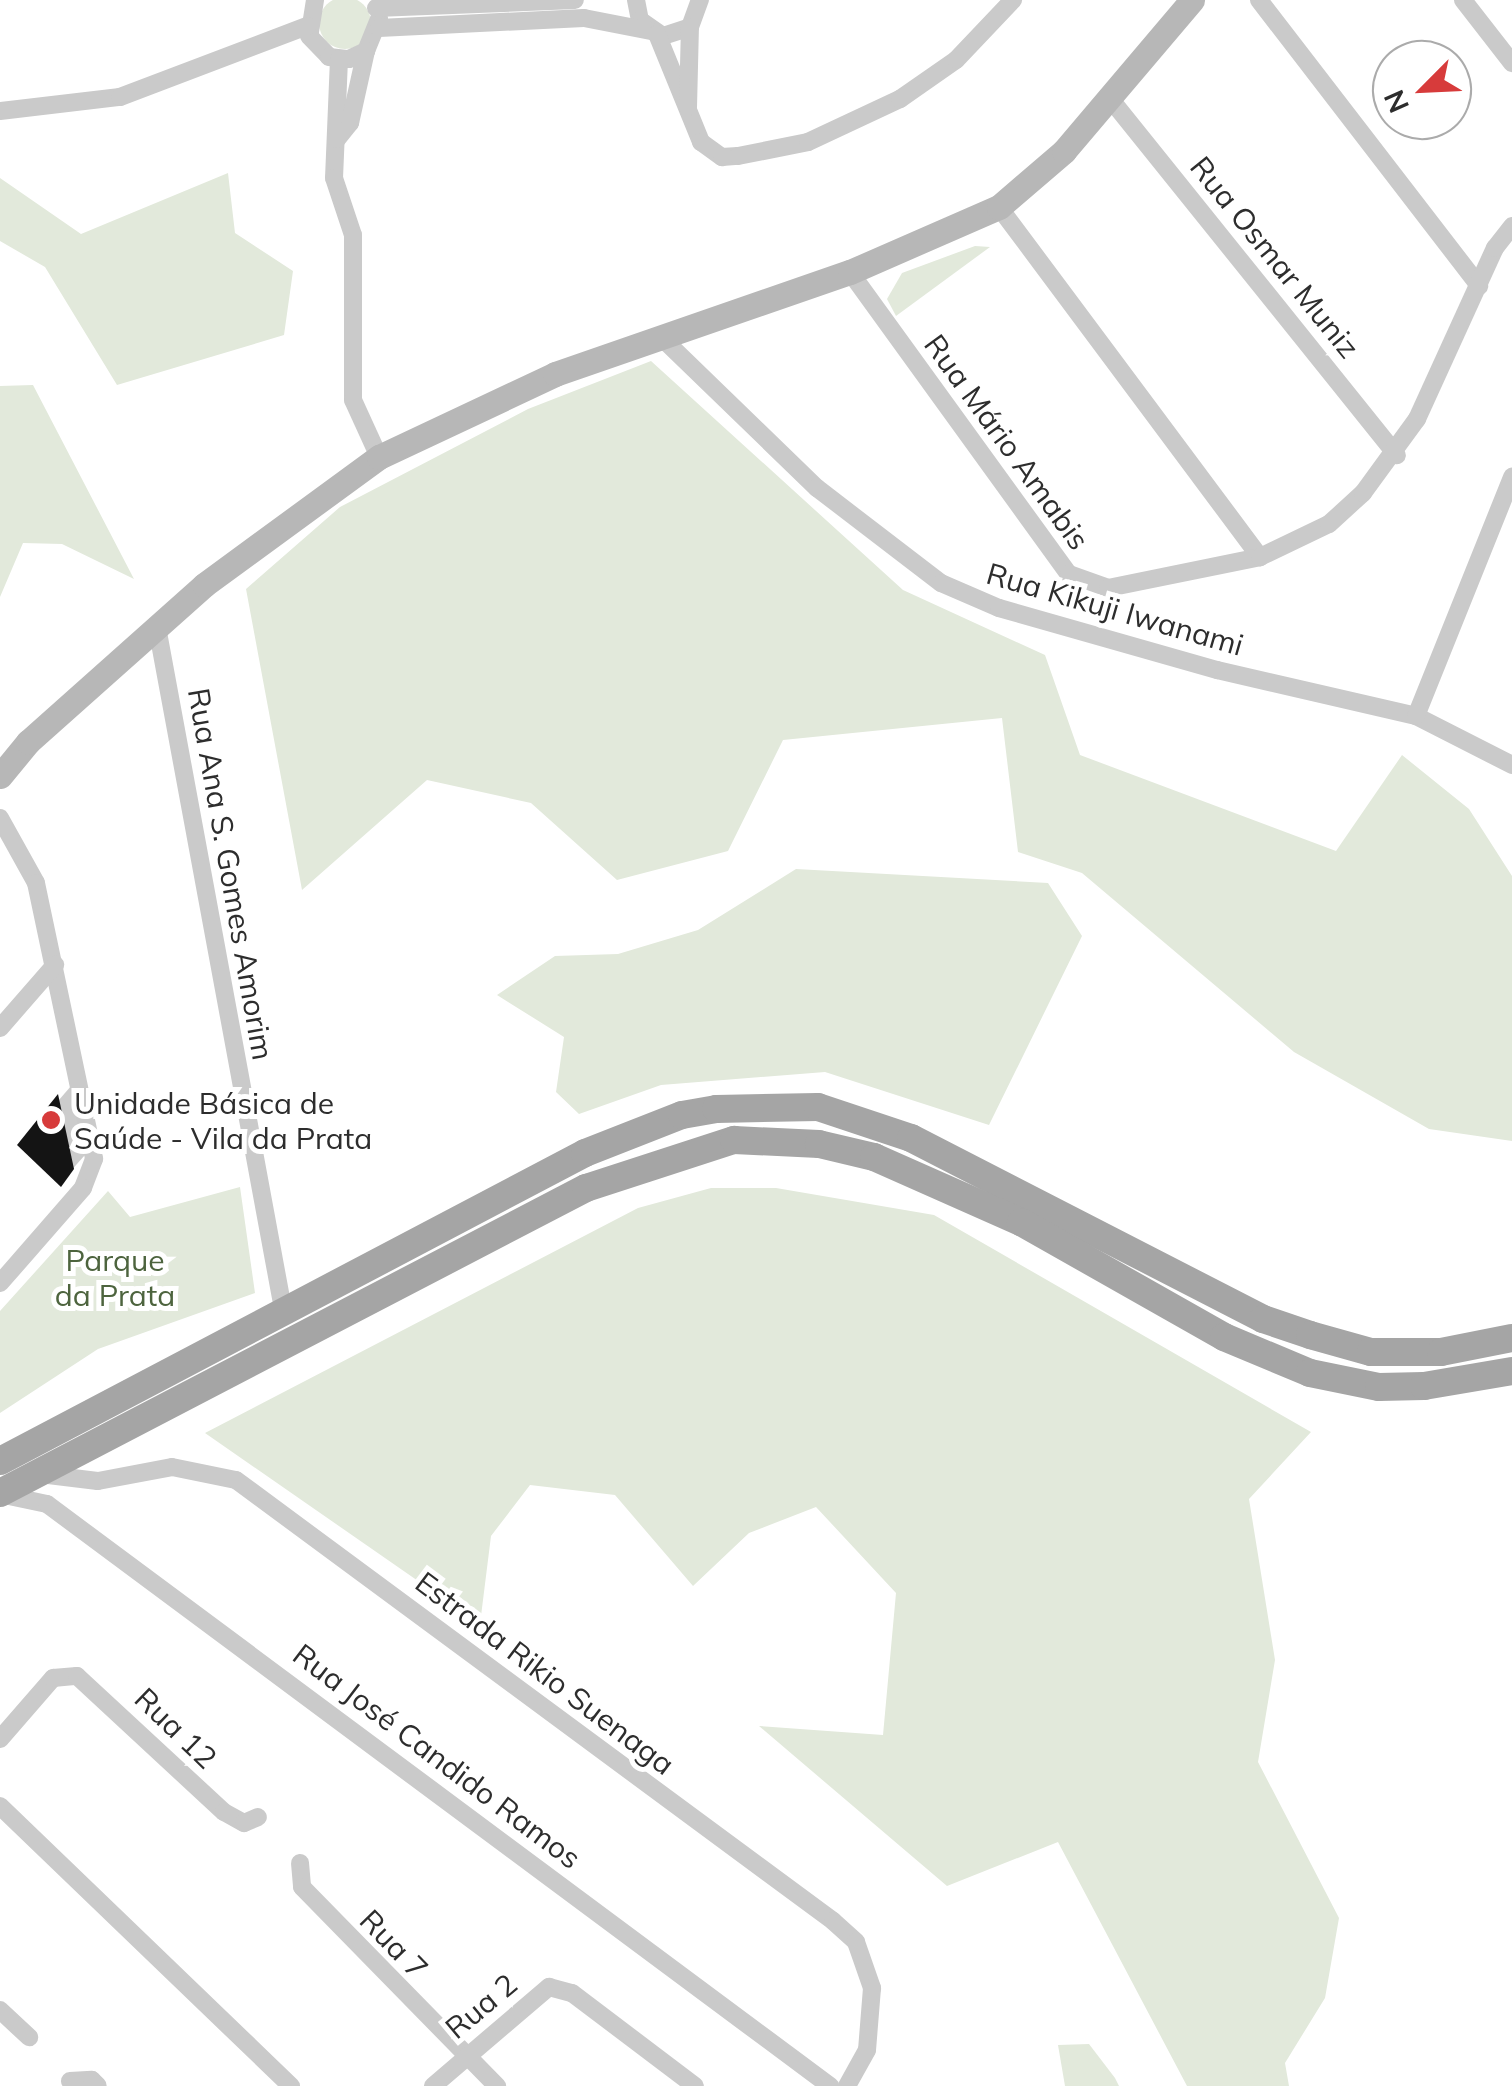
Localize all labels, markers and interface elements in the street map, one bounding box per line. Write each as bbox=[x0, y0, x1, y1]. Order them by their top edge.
north arrow bbox=[1372, 40, 1472, 140]
text: N bbox=[1376, 85, 1416, 118]
street label: Rua Osmar Muniz bbox=[1183, 149, 1367, 365]
street label: Rua Mário Amabis bbox=[917, 327, 1097, 557]
street label: Rua Kikuji Iwanami bbox=[982, 555, 1248, 663]
street label: Rua Ana S. Gomes Amorim bbox=[181, 685, 281, 1063]
place label: Unidade Básica de Saúde - Vila da Prata bbox=[74, 1085, 372, 1156]
marker: Unidade Básica de Saúde - Vila da Prata bbox=[38, 1107, 64, 1133]
park label: Parque da Prata bbox=[55, 1242, 175, 1312]
street label: Estrada Rikio Suenaga bbox=[409, 1564, 681, 1782]
street label: Rua José Candido Ramos bbox=[286, 1636, 588, 1876]
street label: Rua 12 bbox=[128, 1680, 224, 1776]
street label: Rua 7 bbox=[353, 1902, 435, 1986]
street label: Rua 2 bbox=[438, 1966, 524, 2046]

